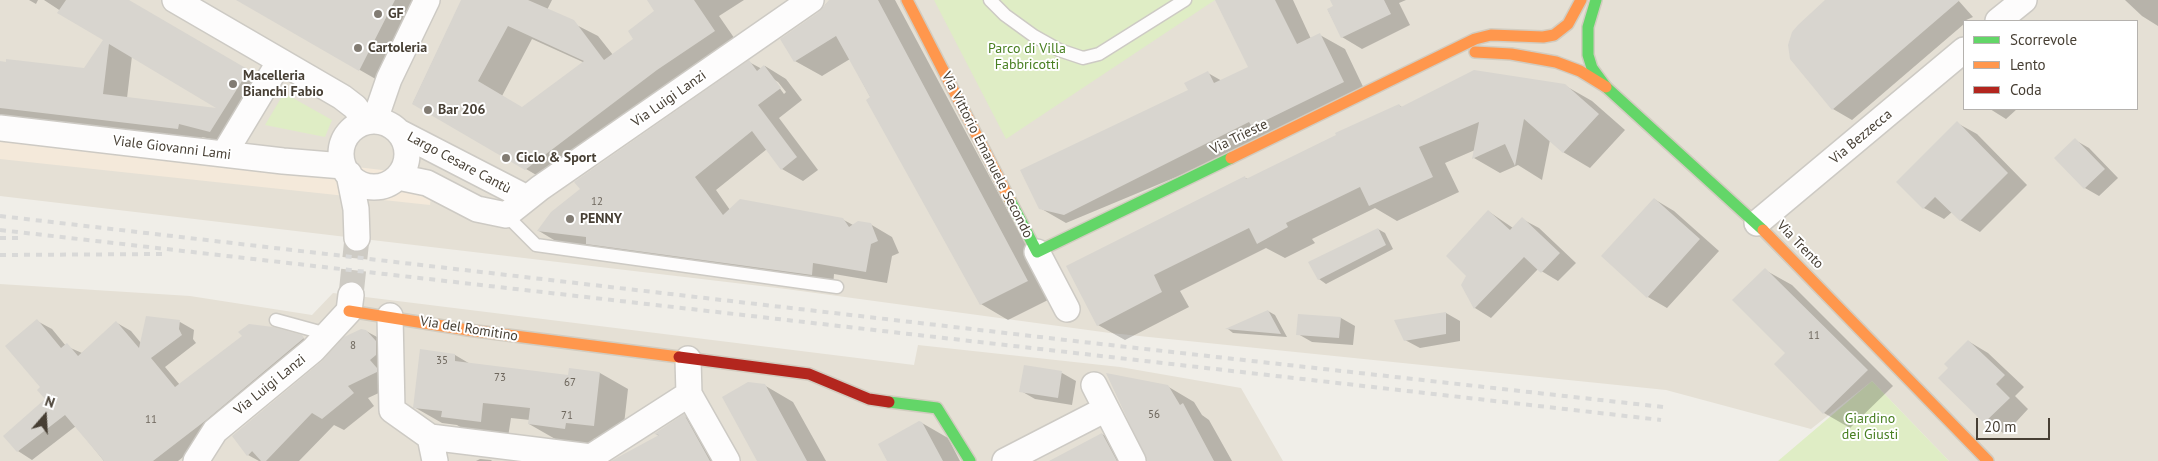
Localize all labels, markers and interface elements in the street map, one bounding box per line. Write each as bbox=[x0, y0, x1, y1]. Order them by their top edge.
place label: GF bbox=[388, 6, 404, 22]
marker: GF bbox=[372, 8, 384, 20]
legend bbox=[1963, 20, 2138, 110]
text: Scorrevole bbox=[2010, 30, 2077, 49]
place label: Cartoleria bbox=[368, 40, 427, 56]
park label: Parco di Villa Fabbricotti bbox=[988, 41, 1066, 74]
marker: Cartoleria bbox=[352, 42, 364, 54]
text: Lento bbox=[2010, 55, 2046, 74]
street label: Via Luigi Lanzi bbox=[628, 67, 710, 131]
place label: Macelleria Bianchi Fabio bbox=[243, 68, 323, 100]
street label: Via Vittorio Emanuele Secondo bbox=[938, 69, 1036, 241]
marker: Macelleria Bianchi Fabio bbox=[227, 78, 239, 90]
text: Coda bbox=[2010, 80, 2042, 99]
place label: Bar 206 bbox=[438, 102, 485, 118]
marker: Bar 206 bbox=[422, 104, 434, 116]
street label: Via Bezzecca bbox=[1826, 106, 1896, 168]
street label: Via Trieste bbox=[1207, 116, 1271, 158]
street label: Largo Cesare Cantù bbox=[404, 129, 514, 197]
street label: Viale Giovanni Lami bbox=[112, 132, 232, 164]
place label: Ciclo & Sport bbox=[516, 150, 596, 166]
marker: Ciclo & Sport bbox=[500, 152, 512, 164]
house number: 12 bbox=[591, 195, 603, 209]
place label: PENNY bbox=[580, 211, 622, 227]
marker: PENNY bbox=[564, 213, 576, 225]
street label: Via Trento bbox=[1773, 217, 1827, 273]
street label: Via del Romitino bbox=[419, 313, 519, 345]
house number: 11 bbox=[1808, 329, 1820, 343]
house number: 8 bbox=[350, 339, 356, 353]
street label: Via Luigi Lanzi bbox=[231, 351, 309, 419]
house number: 35 bbox=[436, 354, 448, 368]
house number: 73 bbox=[494, 371, 506, 385]
house number: 67 bbox=[564, 376, 576, 390]
north arrow bbox=[20, 391, 70, 441]
text: N bbox=[43, 392, 57, 412]
house number: 56 bbox=[1148, 408, 1160, 422]
scale bar bbox=[1978, 408, 2052, 440]
house number: 71 bbox=[561, 409, 573, 423]
park label: Giardino dei Giusti bbox=[1842, 411, 1898, 444]
house number: 11 bbox=[145, 413, 157, 427]
text: 20 m bbox=[1984, 417, 2017, 436]

